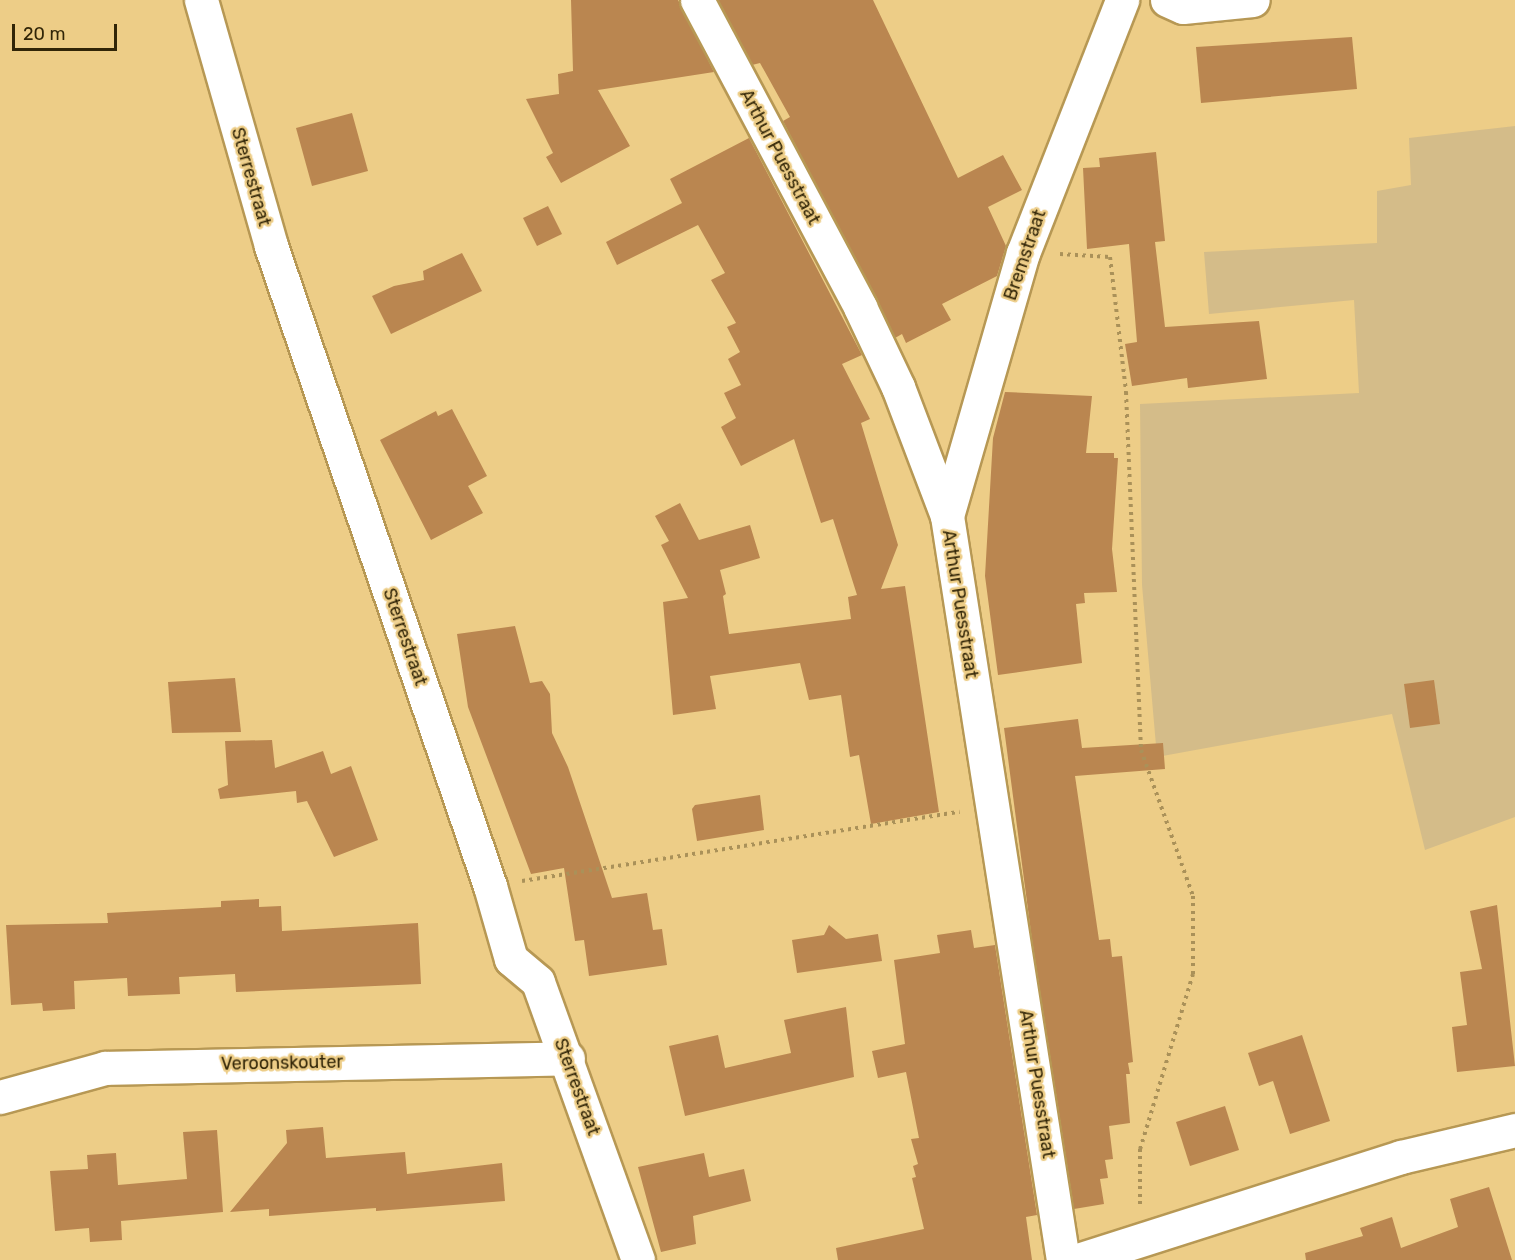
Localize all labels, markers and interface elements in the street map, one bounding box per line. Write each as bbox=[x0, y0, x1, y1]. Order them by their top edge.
scale bar bbox=[15, 12, 120, 50]
text: 20 m bbox=[23, 23, 65, 45]
street label: Arthur Puesstraat bbox=[735, 86, 825, 228]
street label: Sterrestraat bbox=[227, 125, 275, 229]
street label: Bremstraat bbox=[999, 207, 1051, 303]
street label: Arthur Puesstraat bbox=[938, 528, 982, 680]
street label: Sterrestraat bbox=[378, 585, 432, 689]
street label: Arthur Puesstraat bbox=[1015, 1008, 1059, 1160]
street label: Sterrestraat bbox=[549, 1036, 605, 1138]
street label: Veroonskouter bbox=[221, 1051, 343, 1075]

